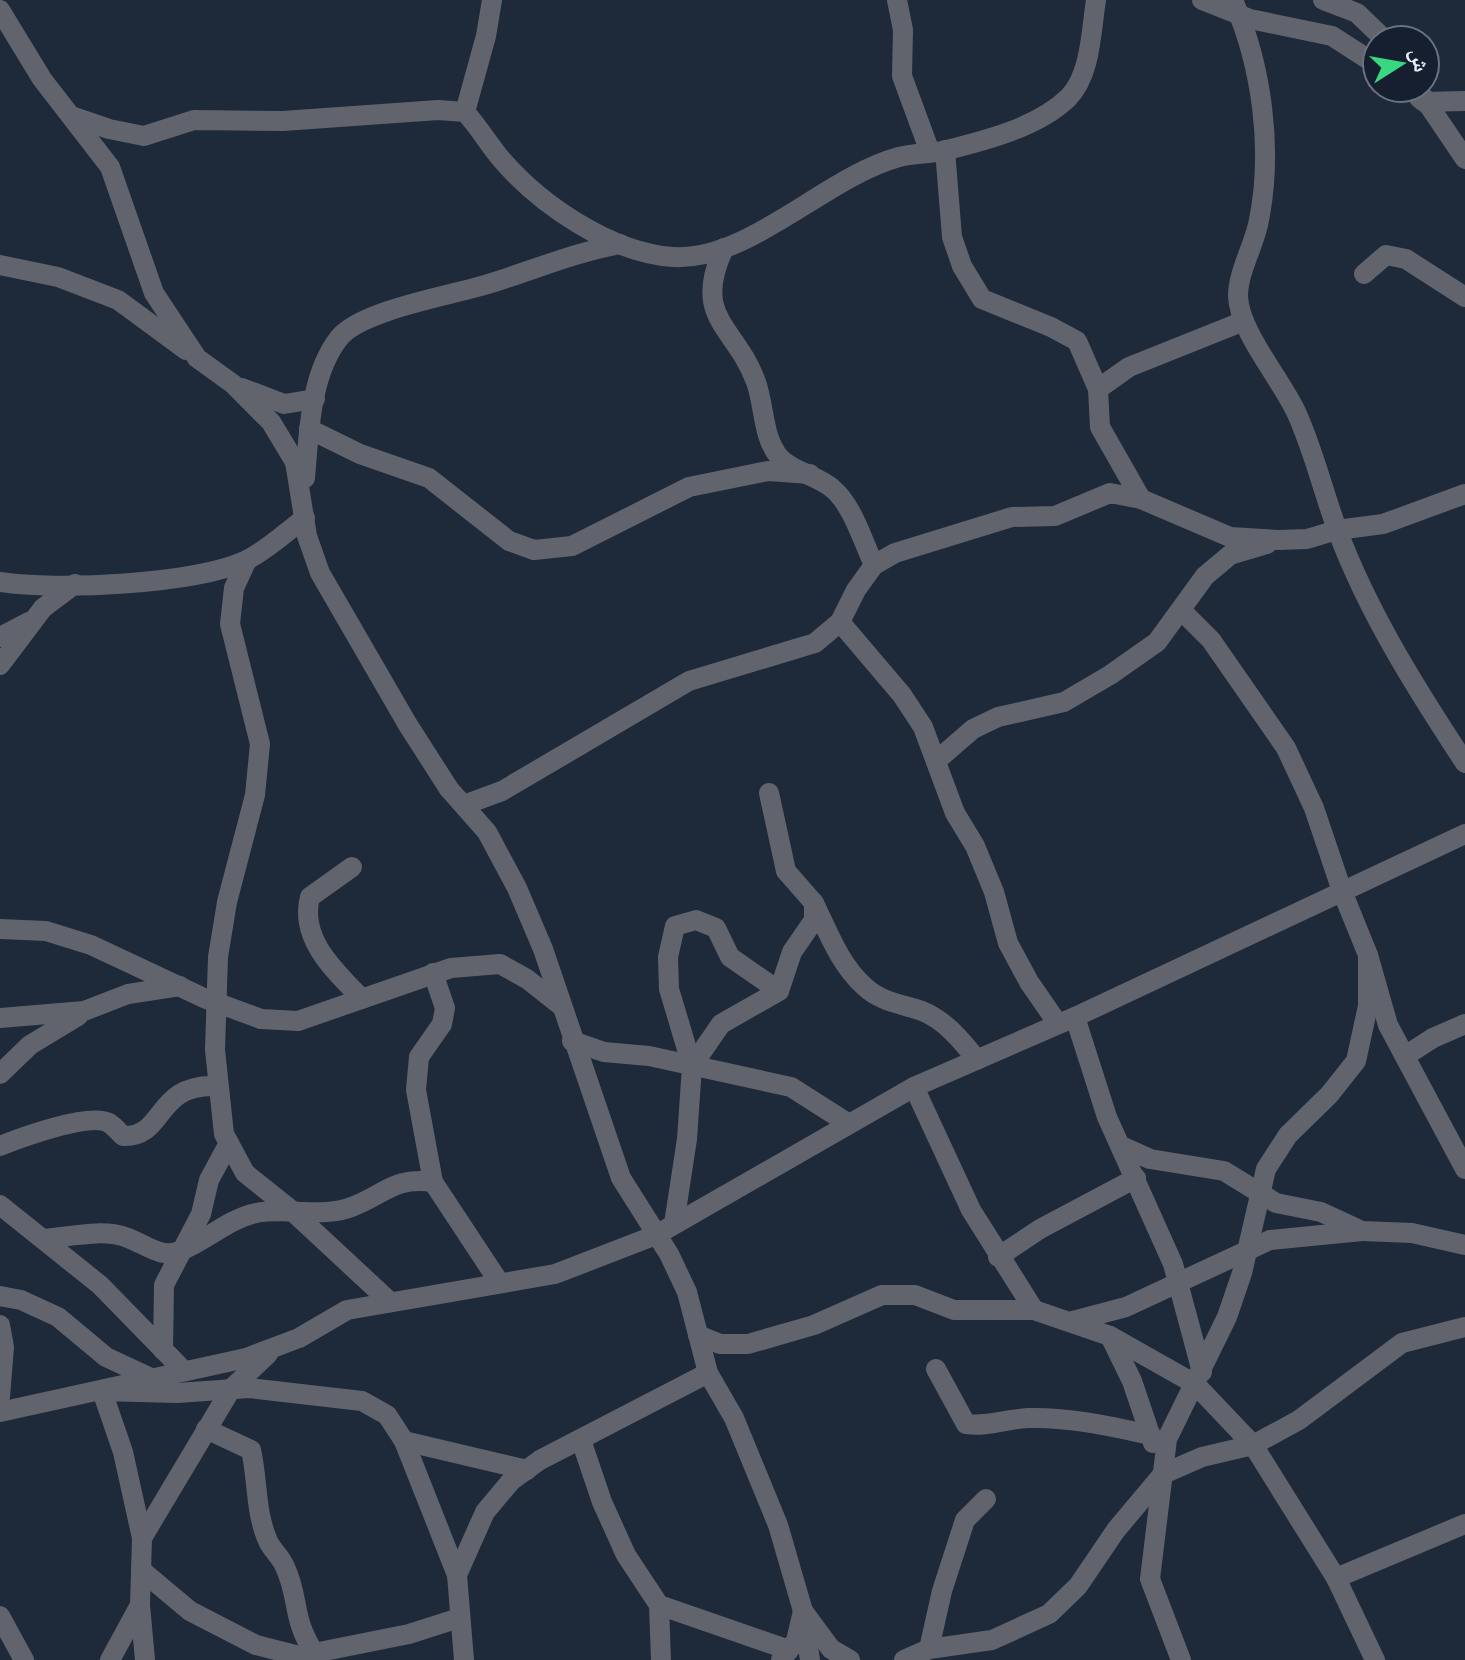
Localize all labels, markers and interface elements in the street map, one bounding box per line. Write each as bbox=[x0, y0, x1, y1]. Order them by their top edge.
north arrow bbox=[1361, 24, 1441, 104]
text: ش bbox=[1405, 46, 1435, 74]

